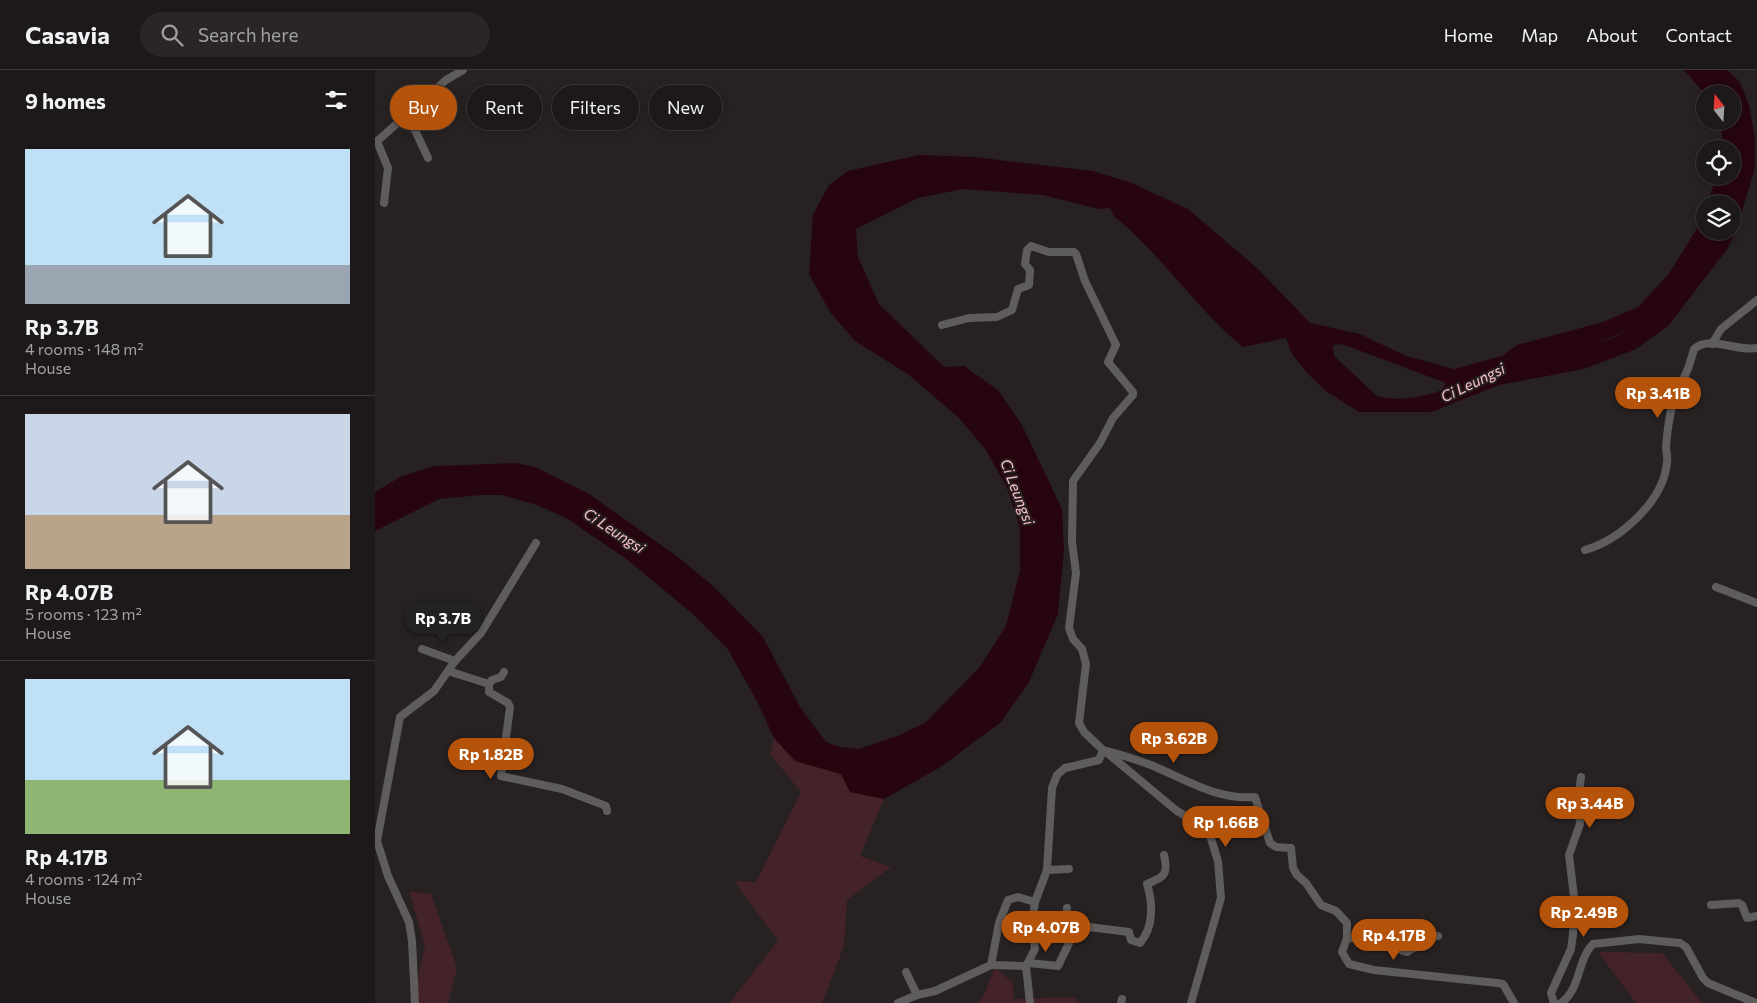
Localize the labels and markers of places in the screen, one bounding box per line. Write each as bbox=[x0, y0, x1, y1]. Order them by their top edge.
pin: Rp 3.41B bbox=[1606, 376, 1710, 419]
pin: Rp 3.7B bbox=[397, 602, 489, 644]
pin: Rp 3.62B bbox=[1122, 722, 1226, 764]
pin: Rp 1.82B bbox=[439, 738, 543, 780]
pin: Rp 3.44B bbox=[1538, 786, 1642, 829]
pin: Rp 1.66B bbox=[1174, 806, 1278, 848]
pin: Rp 2.49B bbox=[1532, 896, 1636, 938]
pin: Rp 4.07B bbox=[994, 910, 1098, 953]
pin: Rp 4.17B bbox=[1342, 918, 1446, 961]

